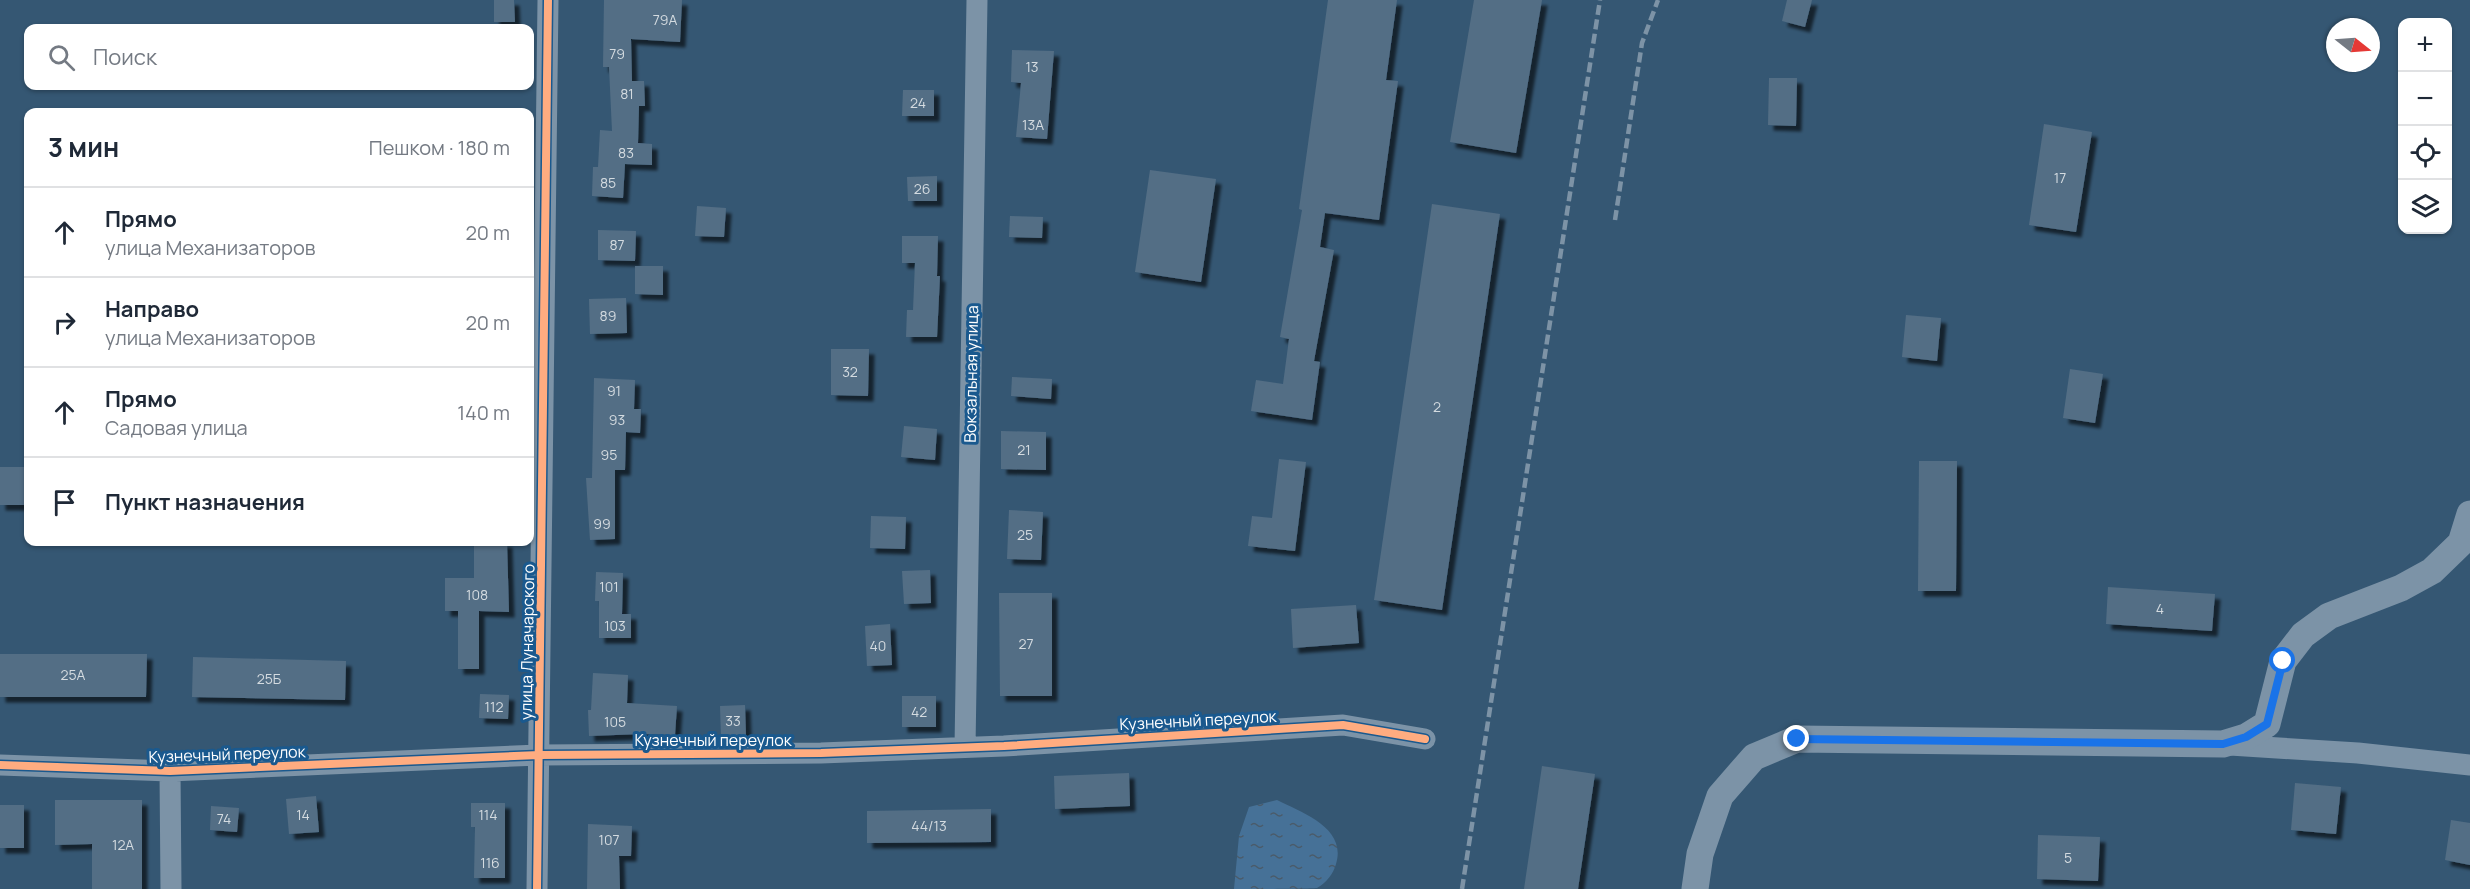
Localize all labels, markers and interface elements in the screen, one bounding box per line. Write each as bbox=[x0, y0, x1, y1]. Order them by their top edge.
house number: 79А bbox=[653, 10, 677, 29]
north arrow bbox=[2326, 18, 2380, 72]
map controls bbox=[2398, 18, 2452, 234]
button: + bbox=[2398, 18, 2452, 72]
search box bbox=[24, 24, 534, 90]
icon: search bbox=[45, 41, 78, 74]
text: Поиск bbox=[93, 42, 157, 72]
house number: 79 bbox=[609, 44, 625, 63]
house number: 13 bbox=[1025, 57, 1039, 76]
button: − bbox=[2398, 72, 2452, 126]
house number: 81 bbox=[620, 84, 634, 103]
house number: 24 bbox=[910, 93, 926, 112]
house number: 13А bbox=[1022, 115, 1044, 134]
button: locate bbox=[2398, 126, 2452, 180]
text: 3 мин bbox=[48, 129, 119, 165]
text: Пешком · 180 m bbox=[369, 134, 510, 161]
house number: 83 bbox=[618, 143, 634, 162]
house number: 17 bbox=[2054, 168, 2066, 187]
house number: 85 bbox=[600, 173, 616, 192]
house number: 26 bbox=[914, 179, 930, 198]
button: layers bbox=[2398, 180, 2452, 234]
text: Прямо bbox=[105, 204, 177, 234]
icon: ahead bbox=[48, 216, 81, 249]
text: 20 m bbox=[465, 219, 510, 246]
text: улица Механизаторов bbox=[105, 234, 315, 261]
house number: 87 bbox=[609, 235, 625, 254]
text: Направо bbox=[105, 294, 199, 324]
street label: Вокзальная улица bbox=[959, 305, 983, 443]
icon: right bbox=[48, 306, 81, 339]
house number: 89 bbox=[600, 306, 616, 325]
text: 20 m bbox=[465, 309, 510, 336]
text: улица Механизаторов bbox=[105, 324, 315, 351]
house number: 32 bbox=[842, 362, 858, 381]
house number: 91 bbox=[607, 381, 621, 400]
text: Прямо bbox=[105, 384, 177, 414]
icon: ahead bbox=[48, 396, 81, 429]
house number: 2 bbox=[1433, 397, 1441, 416]
text: 140 m bbox=[457, 399, 510, 426]
house number: 93 bbox=[609, 410, 625, 429]
text: Садовая улица bbox=[105, 414, 248, 441]
house number: 21 bbox=[1017, 440, 1031, 459]
house number: 95 bbox=[601, 445, 617, 464]
icon: arrive bbox=[48, 486, 81, 519]
text: Пункт назначения bbox=[105, 487, 305, 517]
house number: 99 bbox=[593, 514, 611, 533]
house number: 25 bbox=[1017, 525, 1033, 544]
street label: улица Луначарского bbox=[515, 564, 539, 720]
house number: 101 bbox=[599, 577, 619, 596]
house number: 108 bbox=[466, 585, 488, 604]
house number: 4 bbox=[2156, 599, 2164, 618]
house number: 103 bbox=[604, 616, 626, 635]
house number: 27 bbox=[1018, 634, 1034, 653]
house number: 40 bbox=[870, 636, 886, 655]
route start bbox=[2269, 647, 2295, 673]
house number: 25А bbox=[61, 665, 86, 684]
house number: 25Б bbox=[257, 669, 282, 688]
house number: 112 bbox=[485, 697, 503, 716]
house number: 42 bbox=[911, 702, 927, 721]
street label: Кузнечный переулок bbox=[1119, 705, 1278, 735]
house number: 33 bbox=[725, 711, 741, 730]
house number: 105 bbox=[604, 712, 626, 731]
route end bbox=[1783, 725, 1809, 751]
street label: Кузнечный переулок bbox=[634, 729, 793, 751]
street label: Кузнечный переулок bbox=[148, 740, 307, 768]
house number: 14 bbox=[296, 805, 310, 824]
house number: 114 bbox=[478, 805, 498, 824]
house number: 74 bbox=[217, 809, 231, 828]
house number: 44/13 bbox=[911, 816, 947, 835]
house number: 107 bbox=[598, 830, 620, 849]
house number: 12А bbox=[112, 835, 134, 854]
house number: 5 bbox=[2064, 848, 2072, 867]
house number: 116 bbox=[480, 853, 500, 872]

